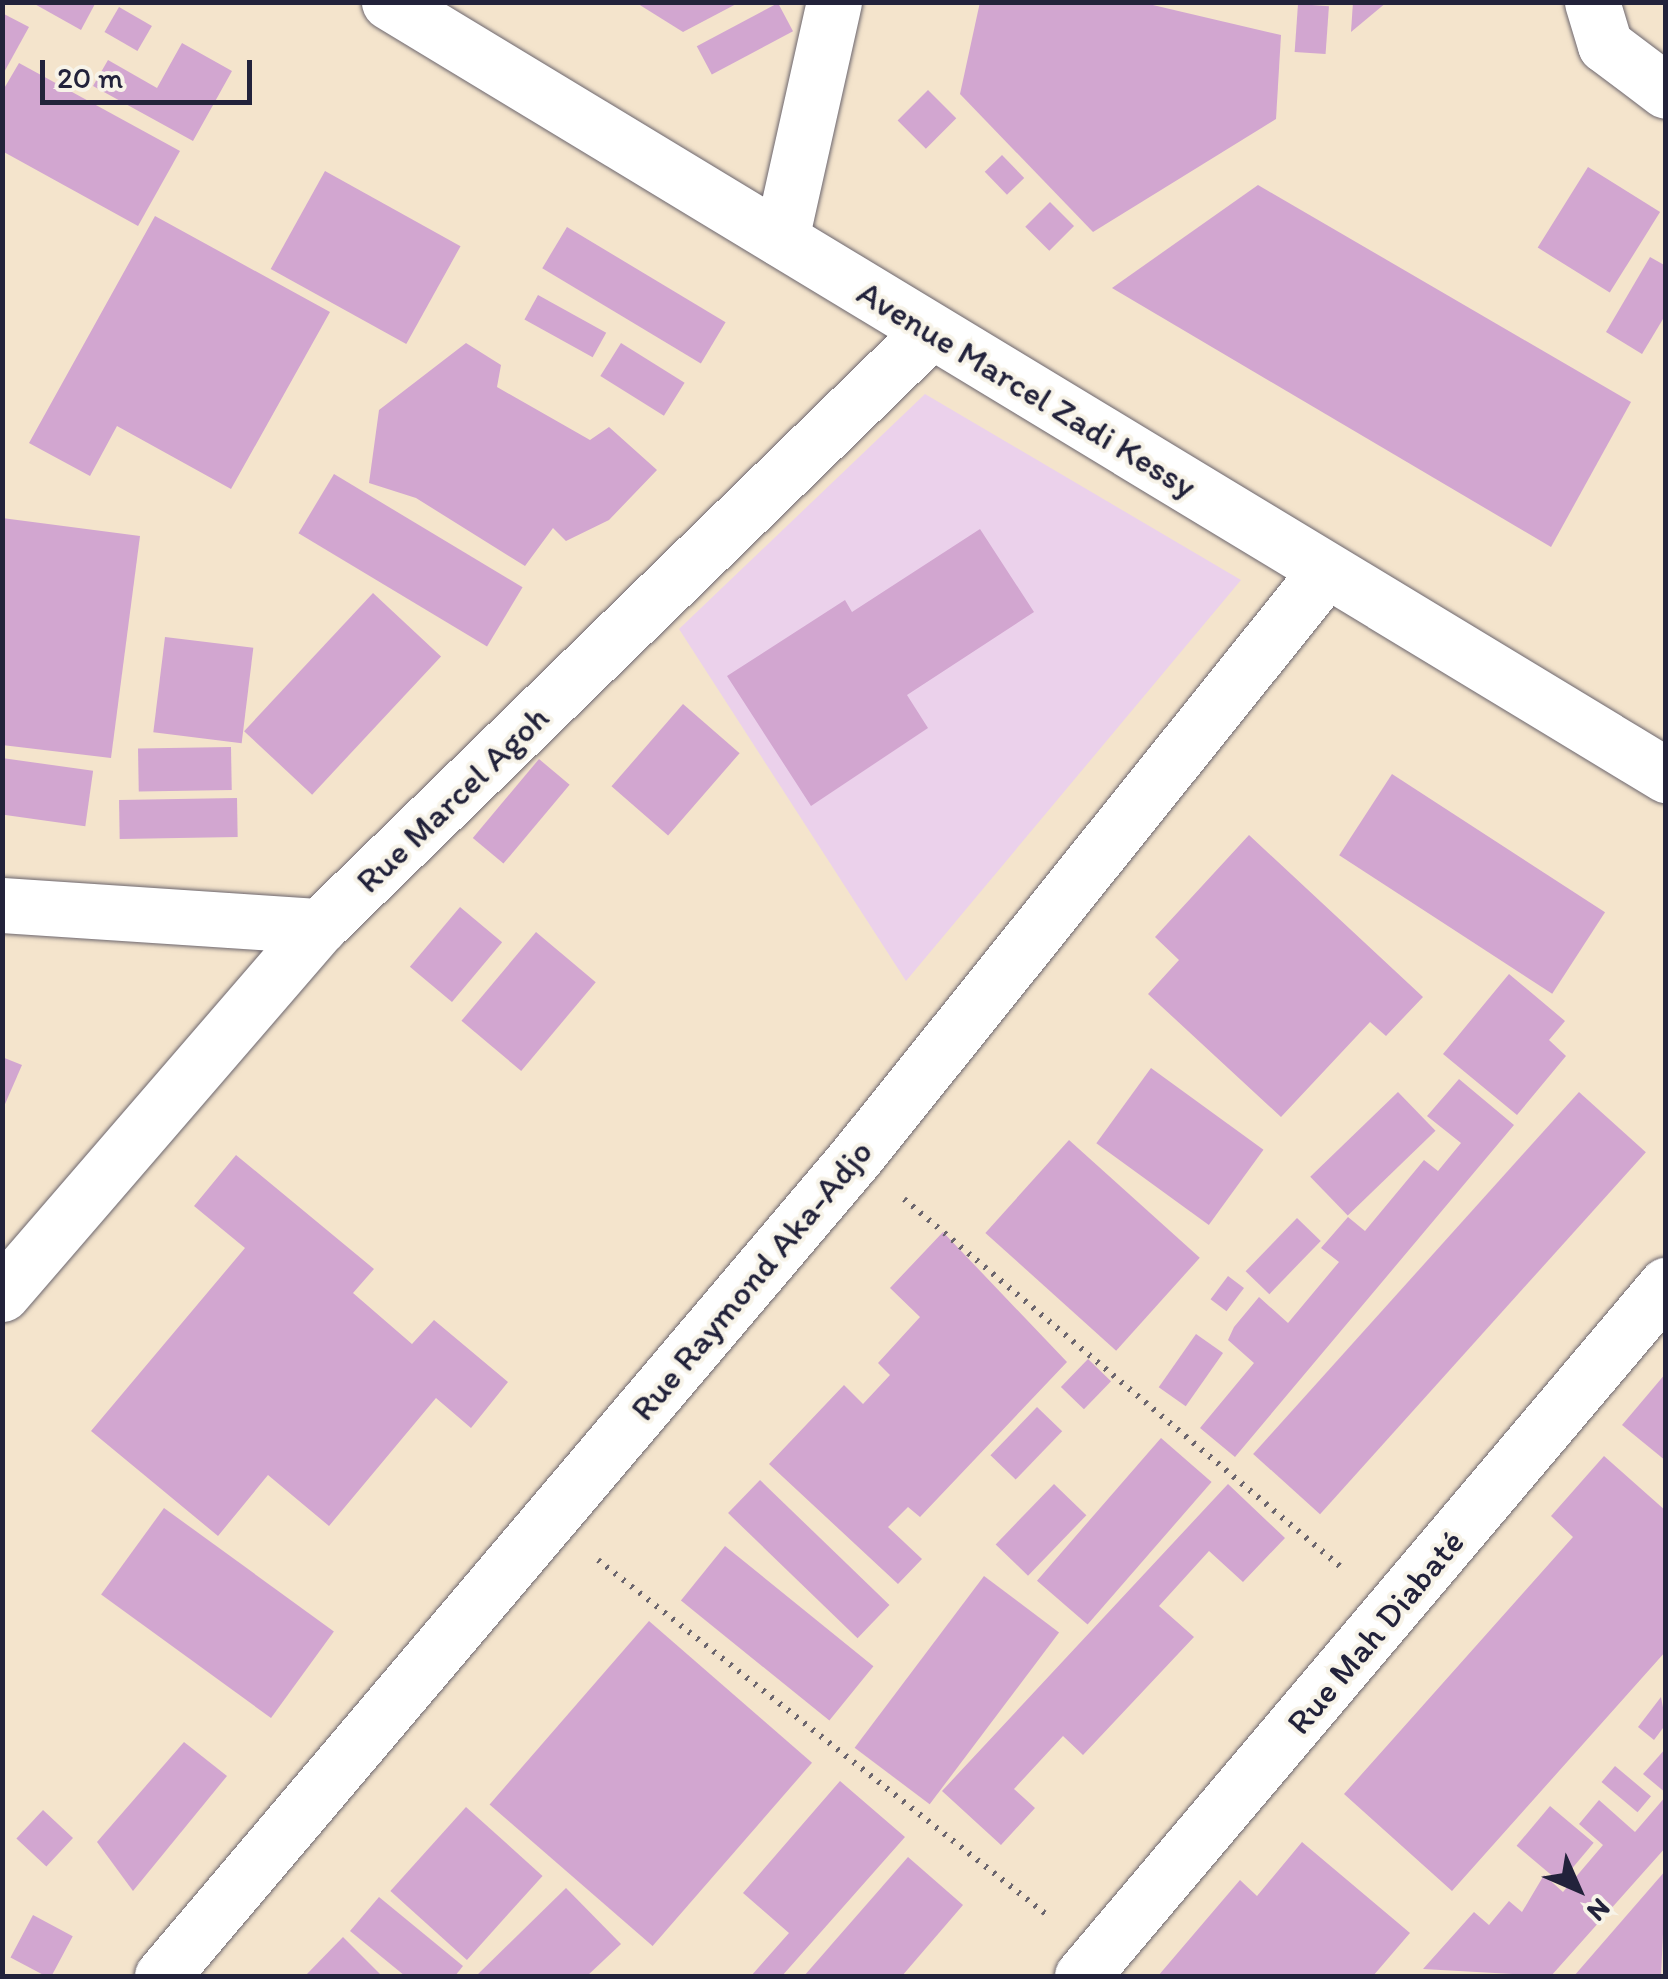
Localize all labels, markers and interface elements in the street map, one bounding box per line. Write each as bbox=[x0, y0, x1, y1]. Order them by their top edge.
scale bar bbox=[45, 40, 258, 102]
text: 20 m bbox=[57, 59, 123, 96]
street label: Avenue Marcel Zadi Kessy bbox=[850, 271, 1204, 507]
street label: Rue Marcel Agoh bbox=[347, 697, 557, 901]
street label: Rue Raymond Aka-Adjo bbox=[621, 1131, 881, 1429]
street label: Rue Mah Diabaté bbox=[1278, 1522, 1472, 1742]
north arrow bbox=[1528, 1839, 1628, 1939]
text: N bbox=[1581, 1892, 1618, 1929]

